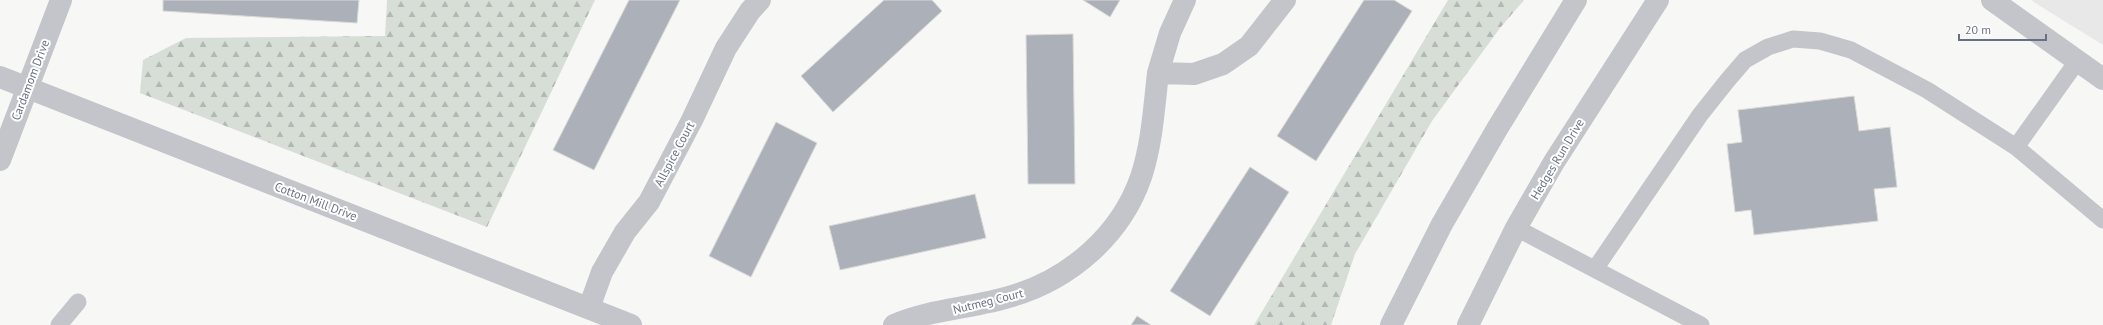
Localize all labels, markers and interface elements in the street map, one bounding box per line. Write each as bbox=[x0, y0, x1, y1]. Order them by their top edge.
scale bar bbox=[1959, 16, 2046, 42]
text: 20 m bbox=[1965, 22, 1991, 37]
street label: Cardamom Drive bbox=[8, 38, 52, 122]
street label: Hedges Run Drive bbox=[1527, 116, 1587, 202]
street label: Allspice Court bbox=[651, 119, 697, 189]
street label: Cotton Mill Drive bbox=[273, 178, 359, 224]
street label: Nutmeg Court bbox=[951, 285, 1025, 317]

